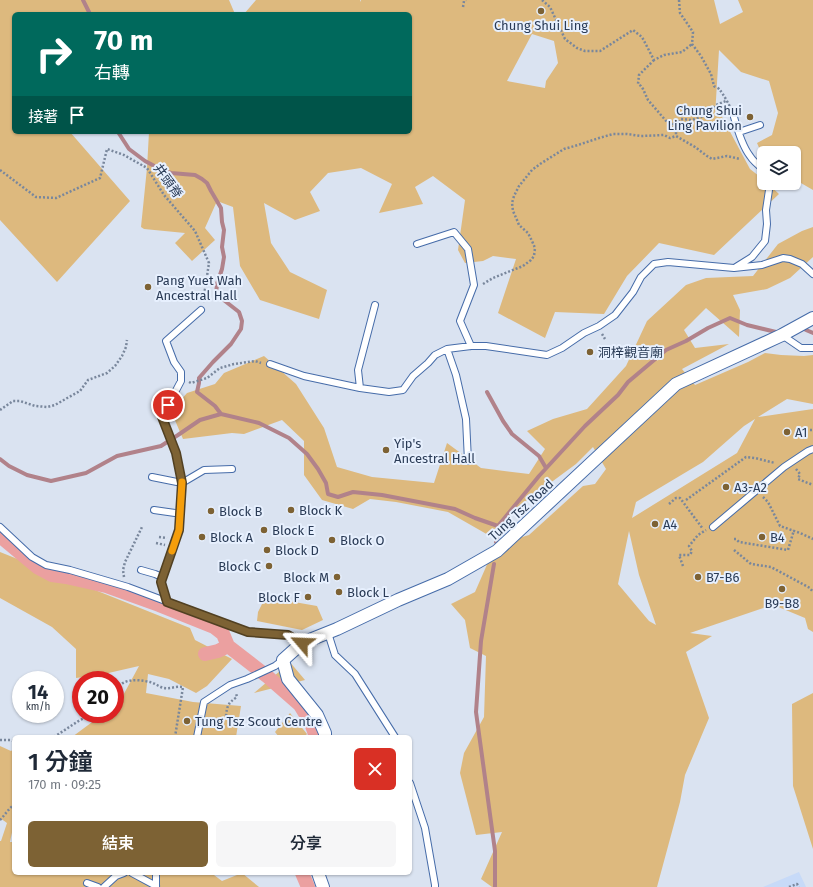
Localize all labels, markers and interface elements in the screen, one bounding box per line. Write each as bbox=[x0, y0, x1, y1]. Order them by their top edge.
marker: Chung Shui Ling bbox=[536, 6, 546, 16]
place label: Chung Shui Ling bbox=[494, 18, 588, 33]
text: 70 m bbox=[94, 24, 153, 57]
icon: right bbox=[28, 28, 80, 80]
text: 右轉 bbox=[94, 62, 130, 84]
place label: Chung Shui Ling Pavilion bbox=[668, 103, 742, 133]
icon: arrive bbox=[66, 104, 88, 126]
text: 接著 bbox=[28, 108, 58, 126]
marker: Chung Shui Ling Pavilion bbox=[745, 112, 755, 122]
map controls bbox=[757, 146, 801, 190]
button: layers bbox=[757, 146, 801, 190]
street label: 井頭脊 bbox=[150, 161, 186, 201]
place label: Pang Yuet Wah Ancestral Hall bbox=[156, 273, 242, 303]
marker: Pang Yuet Wah Ancestral Hall bbox=[143, 282, 153, 292]
place label: 洞梓觀音廟 bbox=[598, 345, 663, 360]
marker: 洞梓觀音廟 bbox=[585, 347, 595, 357]
pin bbox=[151, 388, 185, 422]
icon: arrive bbox=[157, 394, 179, 416]
place label: A1 bbox=[795, 425, 807, 440]
marker: A1 bbox=[782, 427, 792, 437]
place label: Yip's Ancestral Hall bbox=[394, 436, 475, 466]
marker: Yip's Ancestral Hall bbox=[381, 445, 391, 455]
street label: Tung Tsz Road bbox=[486, 476, 556, 544]
place label: A3-A2 bbox=[734, 480, 767, 495]
marker: A3-A2 bbox=[721, 482, 731, 492]
place label: Block K bbox=[299, 503, 343, 518]
place label: Block B bbox=[219, 504, 263, 519]
marker: Block K bbox=[286, 505, 296, 515]
marker: Block B bbox=[206, 506, 216, 516]
place label: A4 bbox=[663, 517, 677, 532]
marker: A4 bbox=[650, 519, 660, 529]
place label: Block E bbox=[272, 523, 315, 538]
marker: Block E bbox=[259, 525, 269, 535]
place label: Block A bbox=[210, 530, 254, 545]
place label: B4 bbox=[770, 530, 785, 545]
marker: Block A bbox=[197, 532, 207, 542]
marker: B4 bbox=[757, 532, 767, 542]
place label: Block O bbox=[340, 533, 385, 548]
marker: Block O bbox=[327, 535, 337, 545]
place label: Block D bbox=[275, 543, 319, 558]
marker: Block D bbox=[262, 545, 272, 555]
place label: Block C bbox=[218, 559, 262, 574]
marker: Block C bbox=[264, 561, 274, 571]
place label: Block M bbox=[283, 570, 329, 585]
place label: B7-B6 bbox=[706, 570, 739, 585]
marker: Block M bbox=[332, 572, 342, 582]
marker: B7-B6 bbox=[693, 572, 703, 582]
marker: B9-B8 bbox=[777, 584, 787, 594]
place label: Block L bbox=[347, 585, 390, 600]
marker: Block L bbox=[334, 587, 344, 597]
place label: Block F bbox=[258, 590, 301, 605]
marker: Block F bbox=[303, 592, 313, 602]
place label: B9-B8 bbox=[765, 596, 799, 611]
position arrow bbox=[281, 622, 323, 664]
speed limit sign: 20 bbox=[72, 671, 124, 723]
text: 14 bbox=[28, 680, 48, 704]
text: km/h bbox=[26, 701, 50, 713]
place label: Tung Tsz Scout Centre bbox=[195, 714, 322, 729]
marker: Tung Tsz Scout Centre bbox=[182, 716, 192, 726]
text: 1 分鐘 bbox=[28, 748, 93, 776]
button: close bbox=[354, 748, 396, 790]
text: 170 m · 09:25 bbox=[28, 777, 101, 792]
button: 結束 bbox=[28, 821, 208, 867]
button: 分享 bbox=[216, 821, 396, 867]

